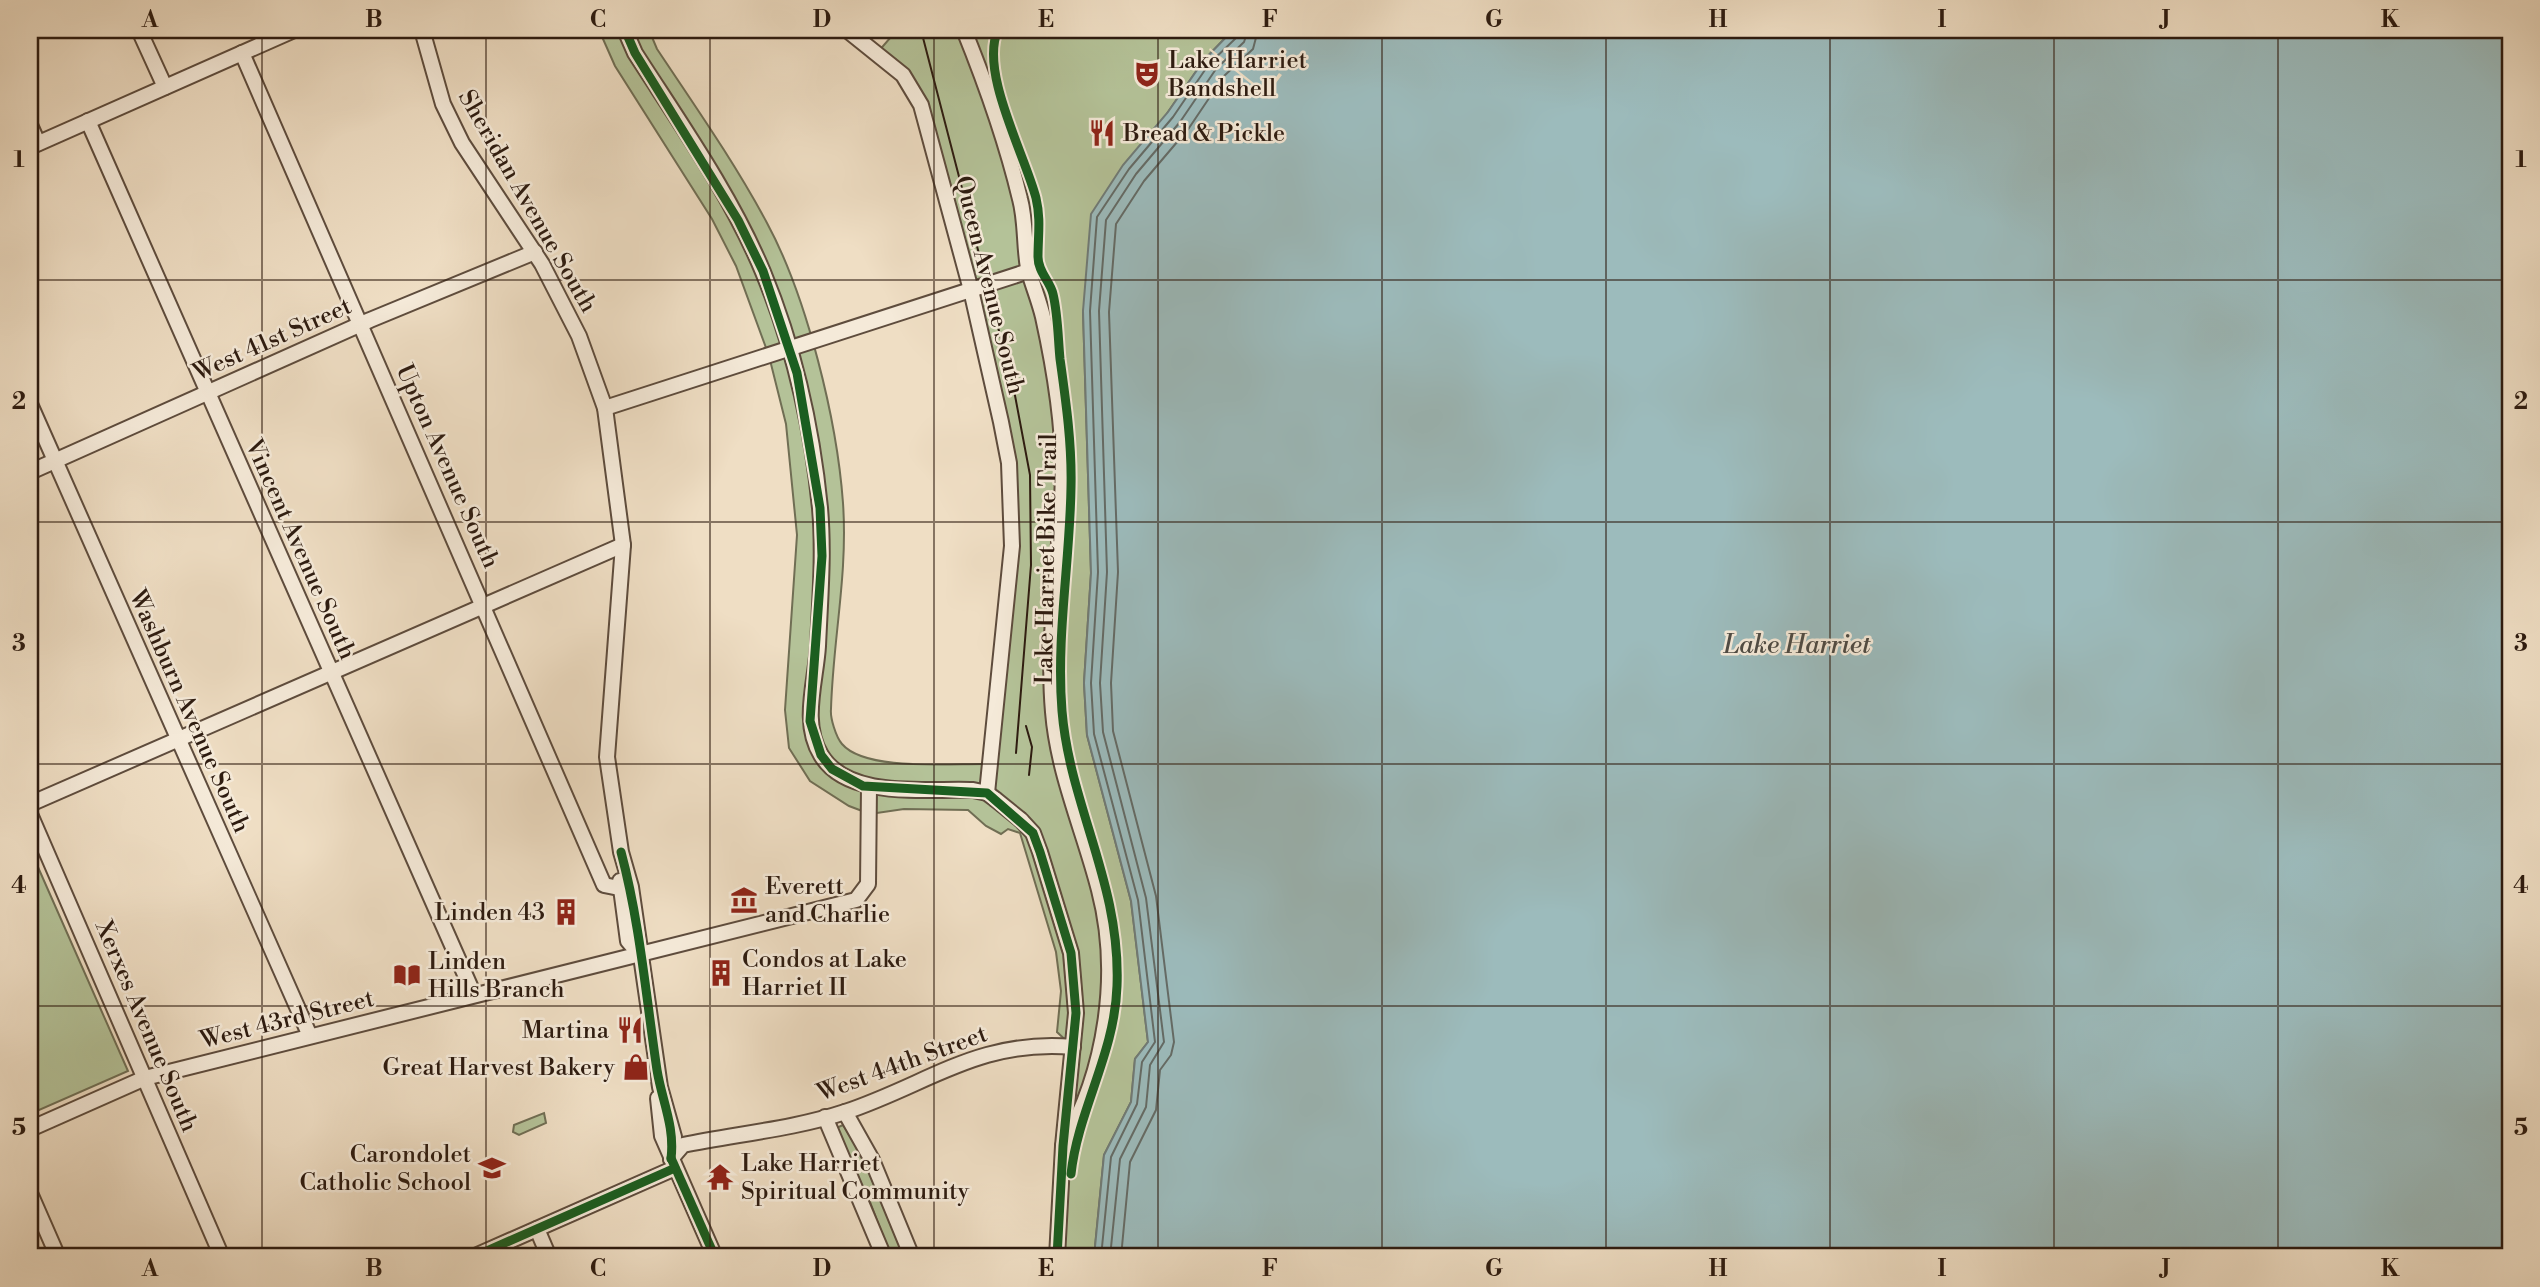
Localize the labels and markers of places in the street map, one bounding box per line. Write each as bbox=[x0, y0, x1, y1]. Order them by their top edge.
place label: Lake Harriet Bandshell bbox=[1167, 46, 1308, 104]
theatre icon: Lake Harriet Bandshell bbox=[1132, 59, 1162, 89]
restaurant icon: Bread & Pickle bbox=[1087, 118, 1117, 148]
place label: Bread & Pickle bbox=[1122, 119, 1285, 149]
place label: Everett and Charlie bbox=[765, 872, 890, 930]
museum icon: Everett and Charlie bbox=[729, 885, 759, 915]
building icon: Linden 43 bbox=[551, 897, 581, 927]
place label: Linden 43 bbox=[434, 898, 545, 928]
place label: Condos at Lake Harriet II bbox=[742, 945, 907, 1003]
place label: Linden Hills Branch bbox=[428, 947, 565, 1005]
building icon: Condos at Lake Harriet II bbox=[706, 958, 736, 988]
library icon: Linden Hills Branch bbox=[392, 960, 422, 990]
restaurant icon: Martina bbox=[615, 1015, 645, 1045]
place label: Martina bbox=[522, 1016, 610, 1046]
shop icon: Great Harvest Bakery bbox=[621, 1052, 651, 1082]
place label: Great Harvest Bakery bbox=[383, 1053, 615, 1083]
place label: Carondolet Catholic School bbox=[300, 1140, 472, 1198]
place label: Lake Harriet Spiritual Community bbox=[741, 1149, 970, 1207]
school or university icon: Carondolet Catholic School bbox=[477, 1153, 507, 1183]
temple icon: Lake Harriet Spiritual Community bbox=[705, 1162, 735, 1192]

